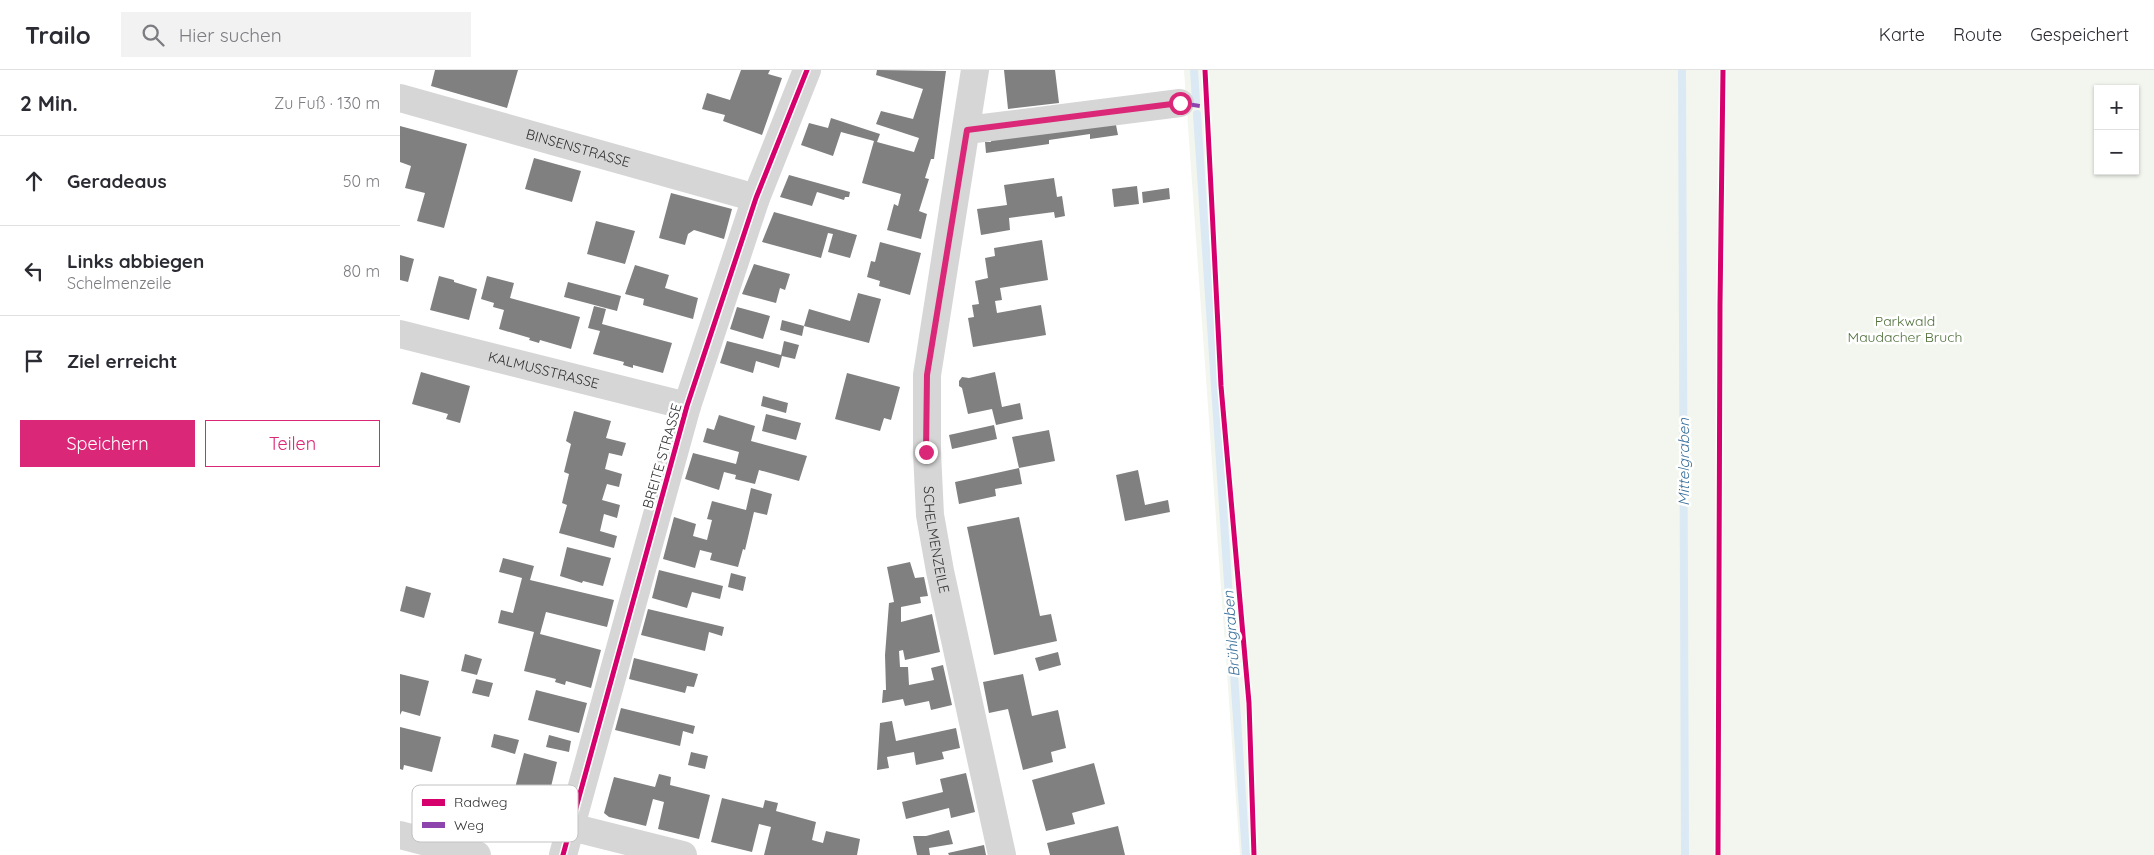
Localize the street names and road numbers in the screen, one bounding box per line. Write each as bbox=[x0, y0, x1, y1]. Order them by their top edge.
street label: BINSENSTRASSE bbox=[524, 125, 632, 171]
street label: KALMUSSTRASSE bbox=[486, 347, 601, 393]
street label: BREITE STRASSE bbox=[638, 401, 686, 511]
street label: SCHELMENZEILE bbox=[920, 486, 954, 595]

